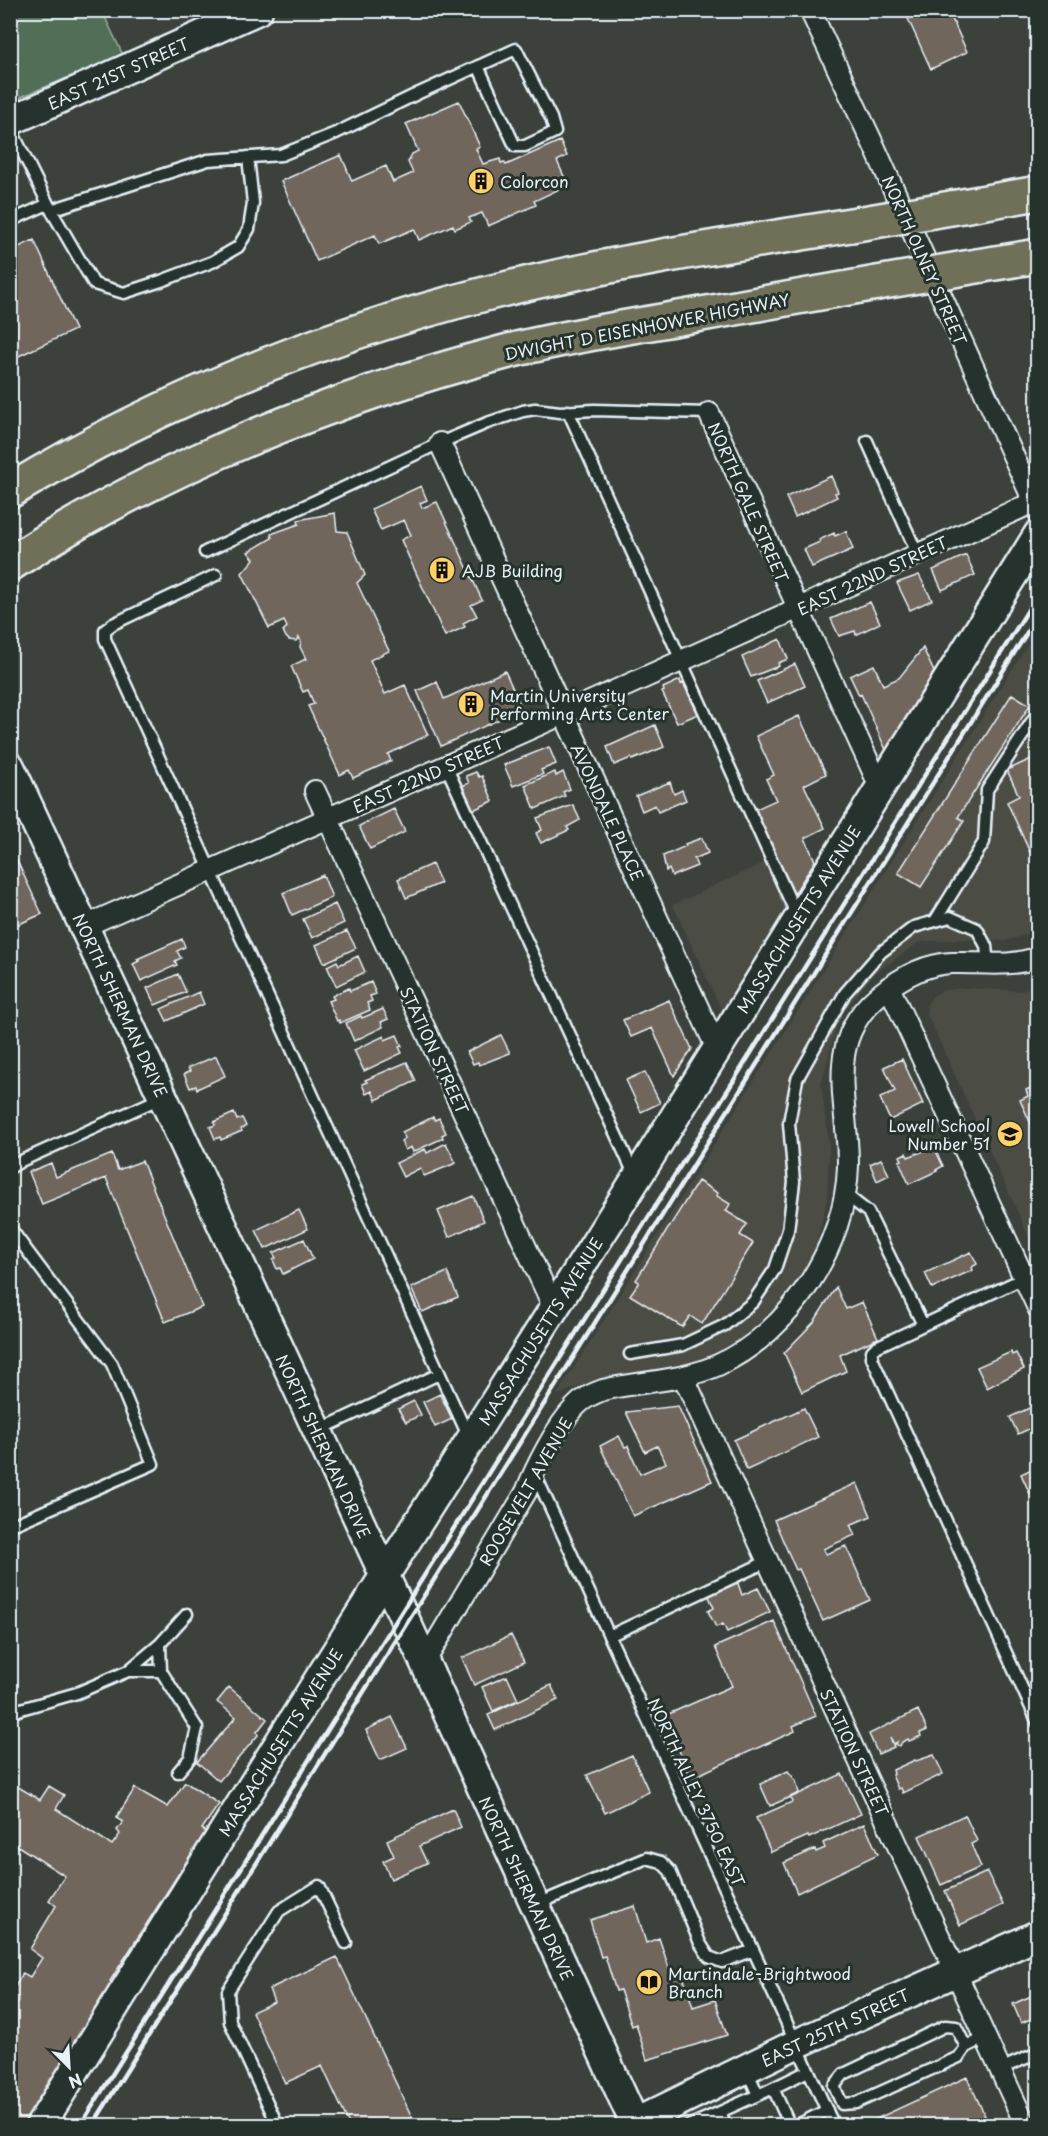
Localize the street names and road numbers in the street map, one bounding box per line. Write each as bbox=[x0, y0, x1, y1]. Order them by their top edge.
street label: EAST 21ST STREET bbox=[43, 31, 193, 115]
street label: NORTH OLNEY STREET bbox=[877, 172, 973, 349]
street label: DWIGHT D EISENHOWER HIGHWAY bbox=[502, 287, 792, 365]
street label: NORTH GALE STREET bbox=[703, 418, 795, 586]
street label: EAST 22ND STREET bbox=[793, 530, 951, 620]
street label: EAST 22ND STREET bbox=[348, 730, 508, 818]
street label: AVONDALE PLACE bbox=[566, 739, 650, 885]
street label: MASSACHUSETTS AVENUE bbox=[730, 820, 866, 1018]
street label: NORTH SHERMAN DRIVE bbox=[68, 909, 174, 1101]
street label: STATION STREET bbox=[395, 982, 475, 1118]
street label: MASSACHUSETTS AVENUE bbox=[472, 1232, 608, 1430]
street label: NORTH SHERMAN DRIVE bbox=[271, 1350, 377, 1542]
street label: ROOSEVELT AVENUE bbox=[473, 1412, 577, 1570]
street label: MASSACHUSETTS AVENUE bbox=[212, 1643, 348, 1841]
street label: STATION STREET bbox=[815, 1684, 895, 1820]
street label: NORTH ALLEY 3750 EAST bbox=[643, 1694, 751, 1890]
street label: NORTH SHERMAN DRIVE bbox=[474, 1792, 580, 1984]
street label: EAST 25TH STREET bbox=[757, 1982, 913, 2072]

